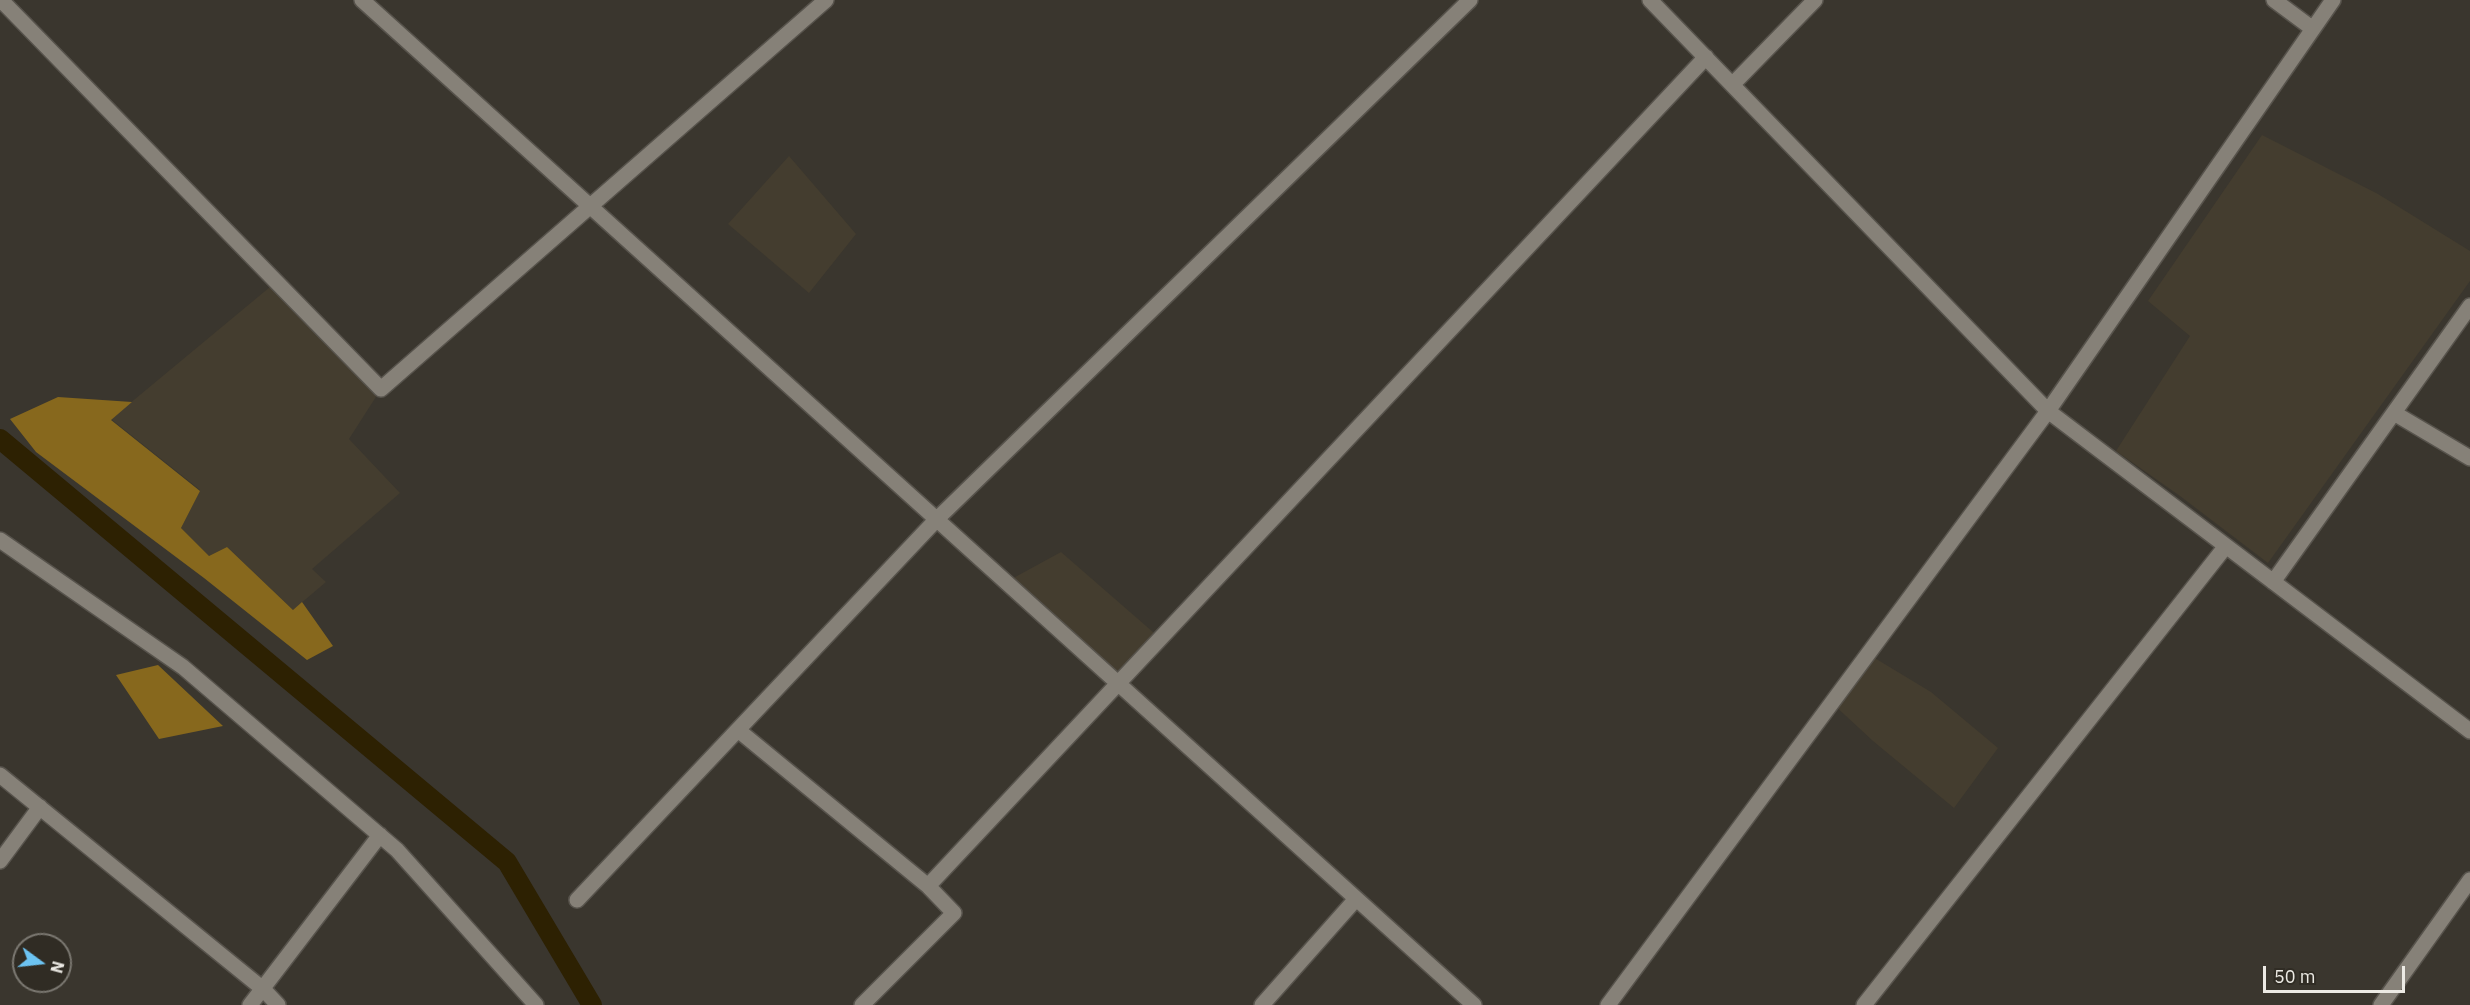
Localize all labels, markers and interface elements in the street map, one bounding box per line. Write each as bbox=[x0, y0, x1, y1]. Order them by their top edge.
north arrow bbox=[12, 933, 72, 993]
scale bar bbox=[2266, 954, 2408, 992]
text: N bbox=[46, 959, 69, 975]
text: 50 m bbox=[2274, 965, 2316, 988]

